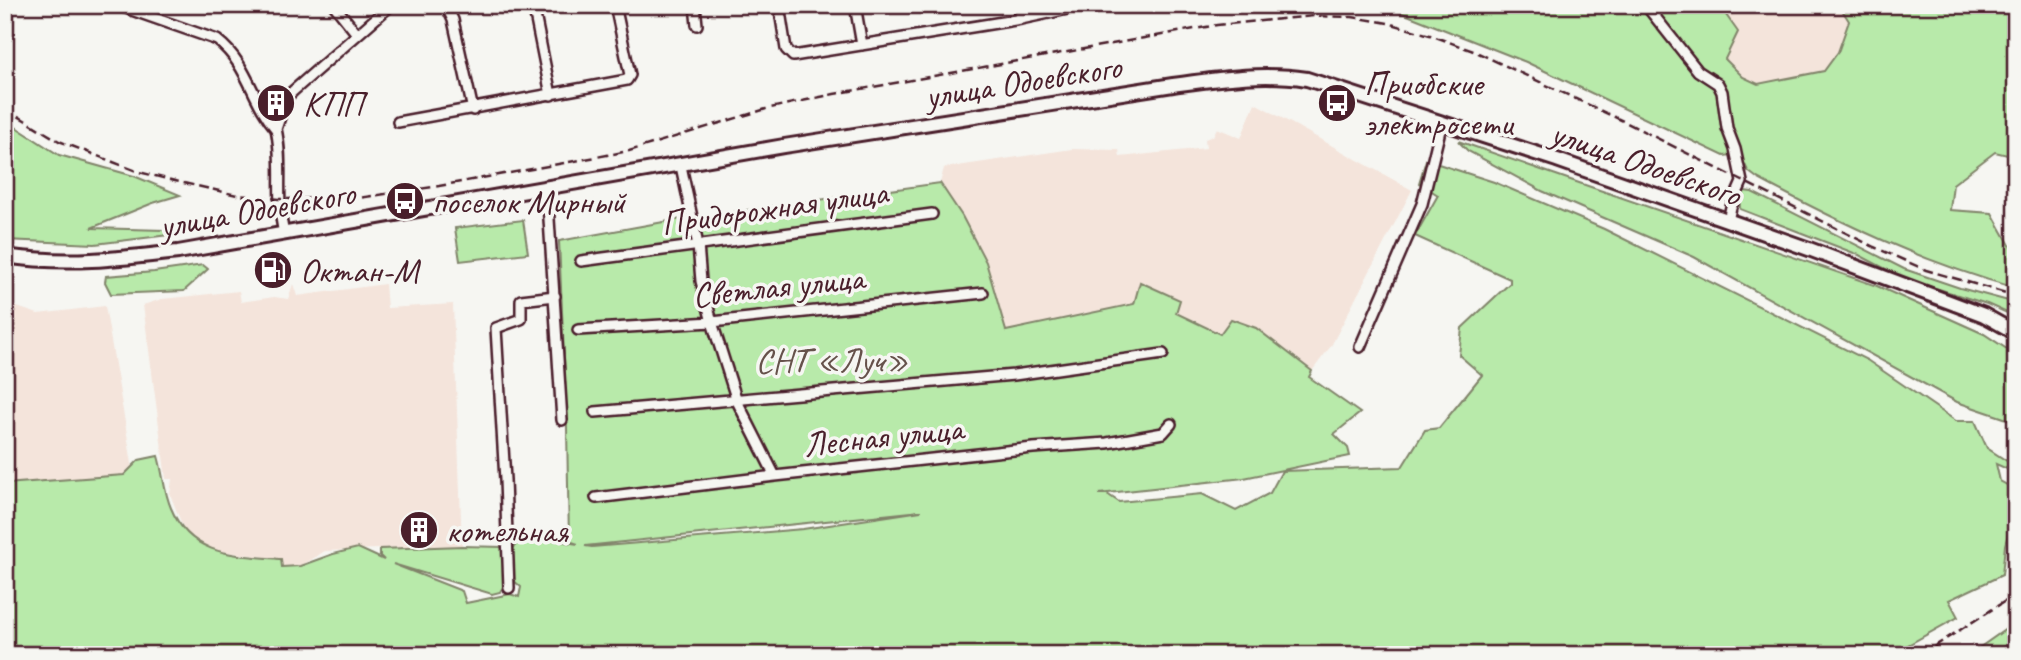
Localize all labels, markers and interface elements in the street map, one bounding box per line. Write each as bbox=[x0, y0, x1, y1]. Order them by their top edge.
street label: улица Одоевского bbox=[920, 44, 1126, 119]
place label: Приобские электросети bbox=[1364, 61, 1515, 146]
place label: КПП bbox=[303, 81, 368, 126]
building icon: КПП bbox=[255, 82, 297, 124]
bus stop icon: Приобские электросети bbox=[1316, 82, 1358, 124]
street label: улица Одоевского bbox=[1543, 109, 1748, 217]
street label: Придорожная улица bbox=[658, 169, 892, 246]
street label: улица Одоевского bbox=[154, 170, 360, 249]
place label: поселок Мирный bbox=[432, 179, 628, 224]
bus stop icon: поселок Мирный bbox=[384, 180, 426, 222]
place label: Октан-М bbox=[300, 248, 421, 293]
fuel station icon: Октан-М bbox=[252, 249, 294, 291]
street label: Светлая улица bbox=[690, 255, 869, 318]
park label: СНТ «Луч» bbox=[755, 338, 909, 383]
street label: Лесная улица bbox=[801, 405, 968, 467]
place label: котельная bbox=[446, 508, 569, 553]
building icon: котельная bbox=[398, 509, 440, 551]

